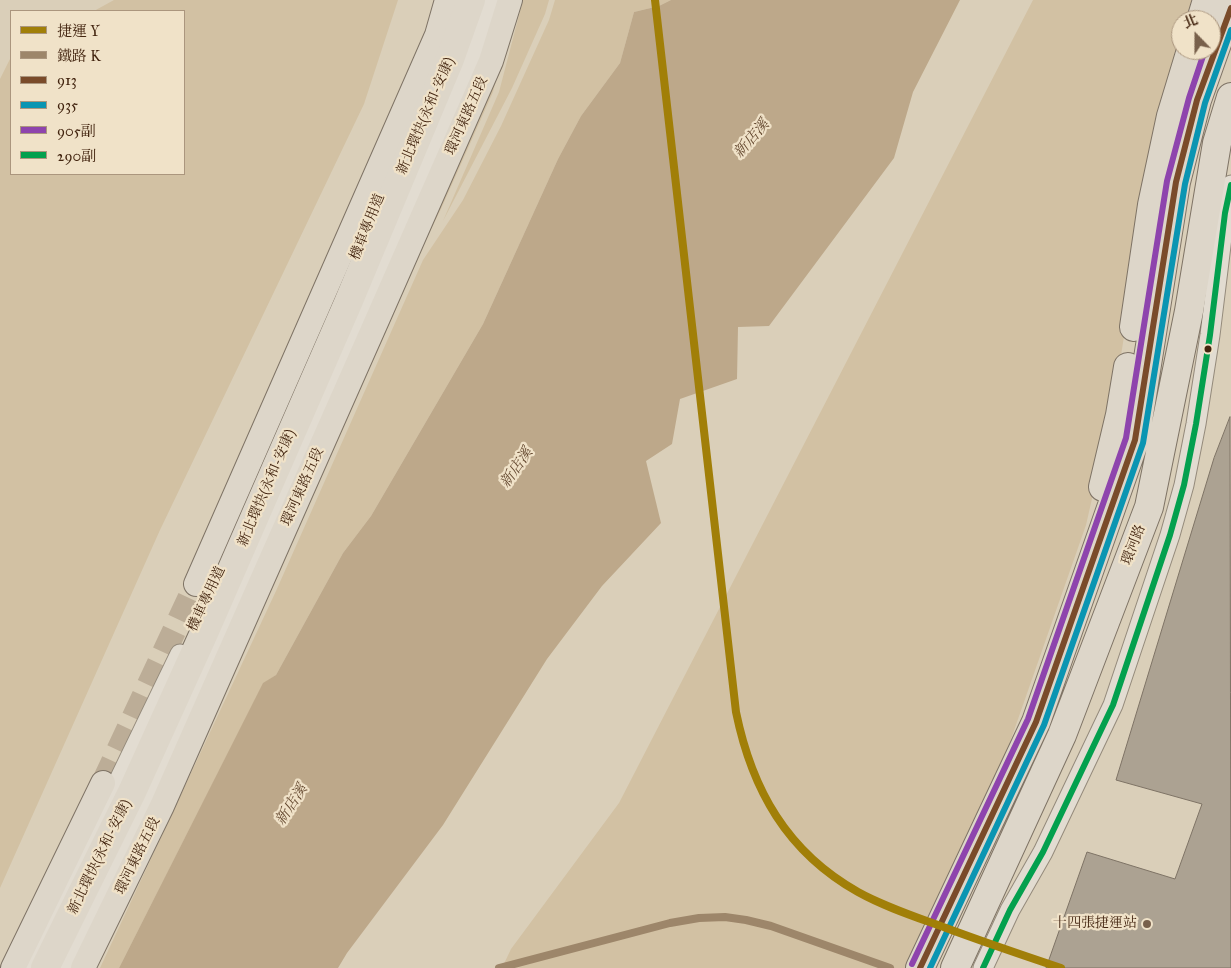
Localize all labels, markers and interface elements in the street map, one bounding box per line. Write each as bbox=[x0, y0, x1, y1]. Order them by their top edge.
legend bbox=[10, 10, 185, 175]
north arrow bbox=[1171, 10, 1221, 60]
text: 北 bbox=[1181, 11, 1200, 32]
text: 捷運 Y bbox=[57, 22, 100, 40]
text: 鐵路 K bbox=[57, 47, 101, 65]
street label: 新北環快(永和-安康) bbox=[394, 55, 458, 177]
text: 913 bbox=[57, 71, 77, 89]
street label: 環河東路五段 bbox=[442, 74, 492, 158]
text: 935 bbox=[57, 96, 78, 114]
water label: 新店溪 bbox=[730, 116, 774, 162]
text: 905副 bbox=[57, 122, 96, 140]
text: 290副 bbox=[57, 147, 96, 165]
street label: 機車專用道 bbox=[347, 191, 389, 263]
unlabelled marker bbox=[1203, 344, 1213, 354]
street label: 新北環快(永和-安康) bbox=[235, 427, 299, 549]
water label: 新店溪 bbox=[497, 444, 537, 492]
street label: 環河東路五段 bbox=[278, 445, 328, 529]
street label: 環河路 bbox=[1119, 522, 1149, 568]
street label: 機車專用道 bbox=[185, 564, 229, 634]
water label: 新店溪 bbox=[272, 781, 312, 829]
street label: 新北環快(永和-安康) bbox=[65, 797, 135, 917]
street label: 環河東路五段 bbox=[112, 815, 164, 897]
place label: 十四張捷運站 bbox=[1053, 916, 1137, 932]
marker: 十四張捷運站 bbox=[1141, 918, 1153, 930]

